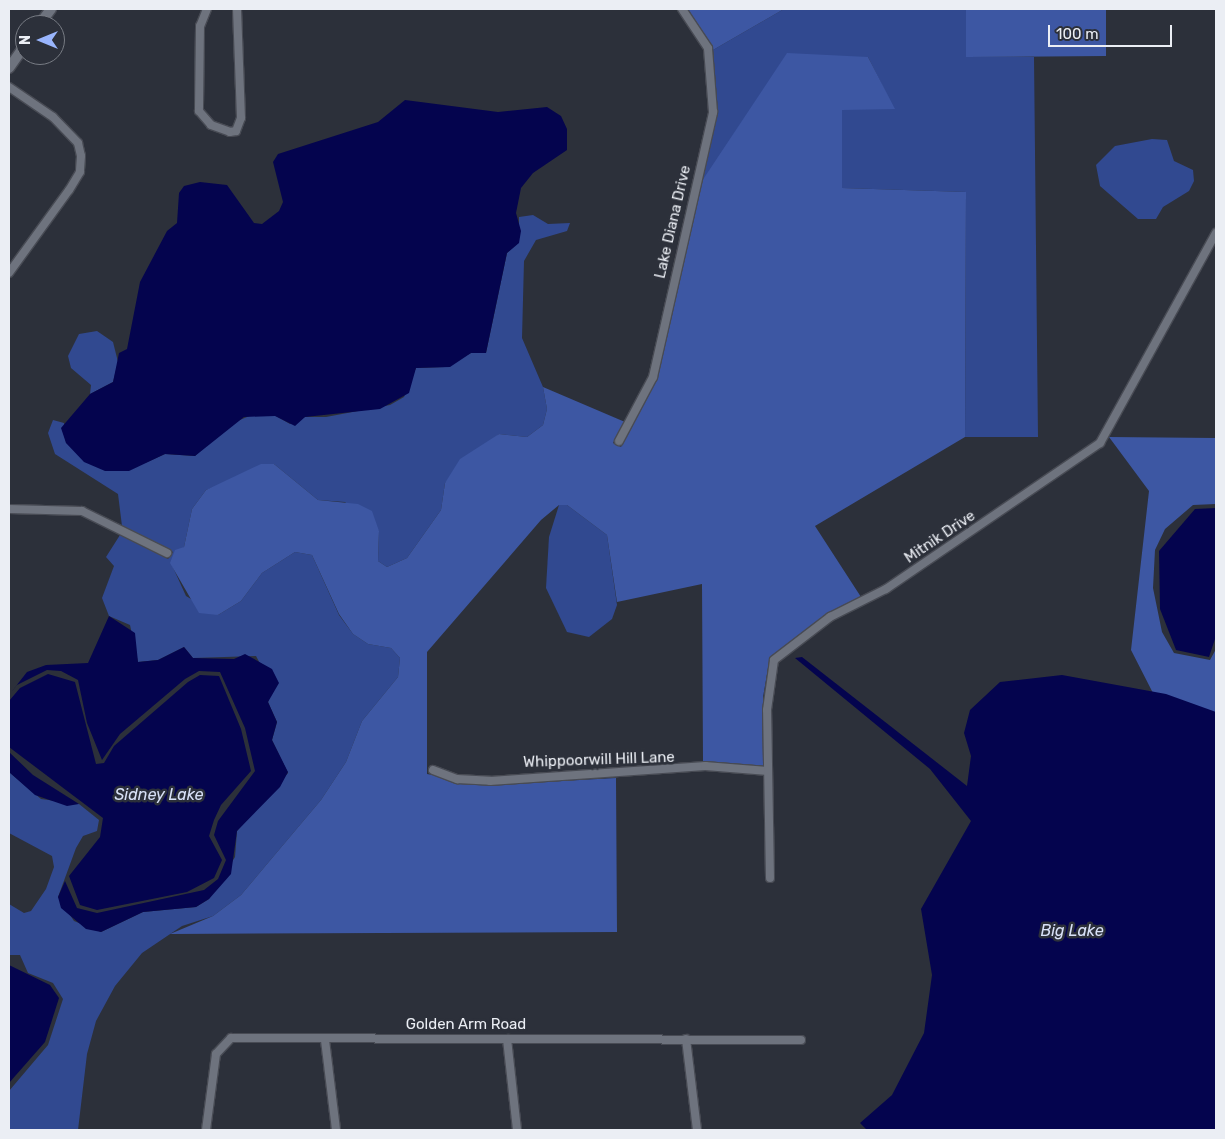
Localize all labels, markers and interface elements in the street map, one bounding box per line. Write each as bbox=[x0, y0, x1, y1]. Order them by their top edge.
north arrow bbox=[15, 15, 65, 65]
scale bar bbox=[1050, 15, 1174, 47]
text: 100 m bbox=[1056, 25, 1098, 43]
text: N bbox=[17, 35, 34, 45]
street label: Lake Diana Drive bbox=[651, 164, 695, 280]
street label: Mitnik Drive bbox=[901, 507, 979, 567]
street label: Whippoorwill Hill Lane bbox=[523, 748, 675, 772]
water label: Sidney Lake bbox=[114, 785, 204, 805]
water label: Big Lake bbox=[1040, 921, 1104, 941]
street label: Golden Arm Road bbox=[406, 1016, 526, 1034]

